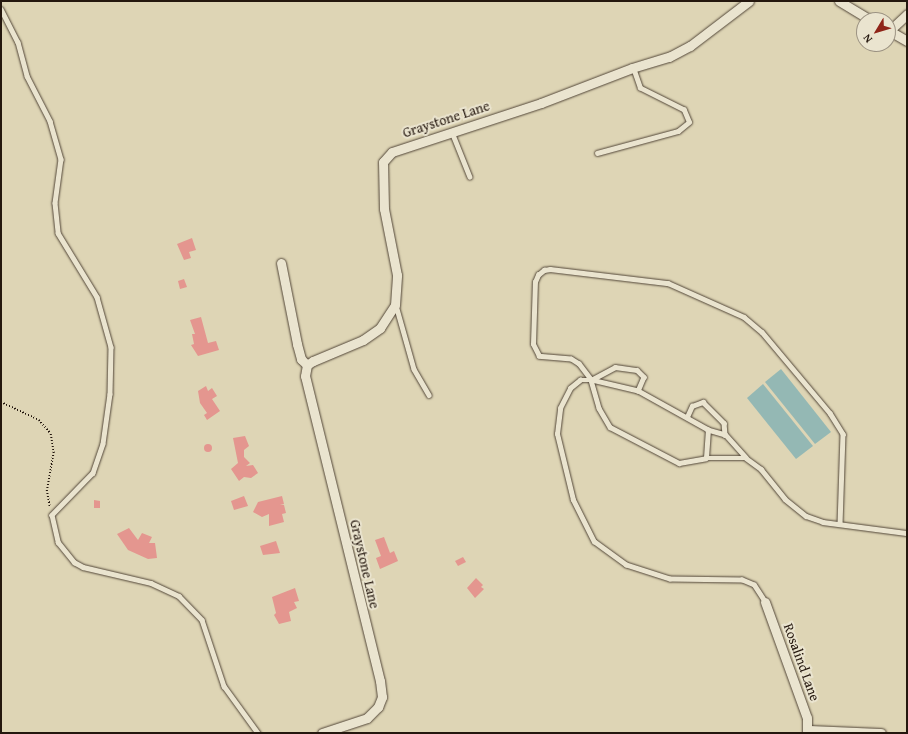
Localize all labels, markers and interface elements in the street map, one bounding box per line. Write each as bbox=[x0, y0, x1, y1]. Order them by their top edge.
north arrow bbox=[856, 12, 896, 52]
text: N bbox=[859, 31, 876, 47]
street label: Graystone Lane bbox=[400, 97, 492, 141]
street label: Graystone Lane bbox=[347, 518, 383, 610]
street label: Rosalind Lane bbox=[780, 621, 824, 703]

